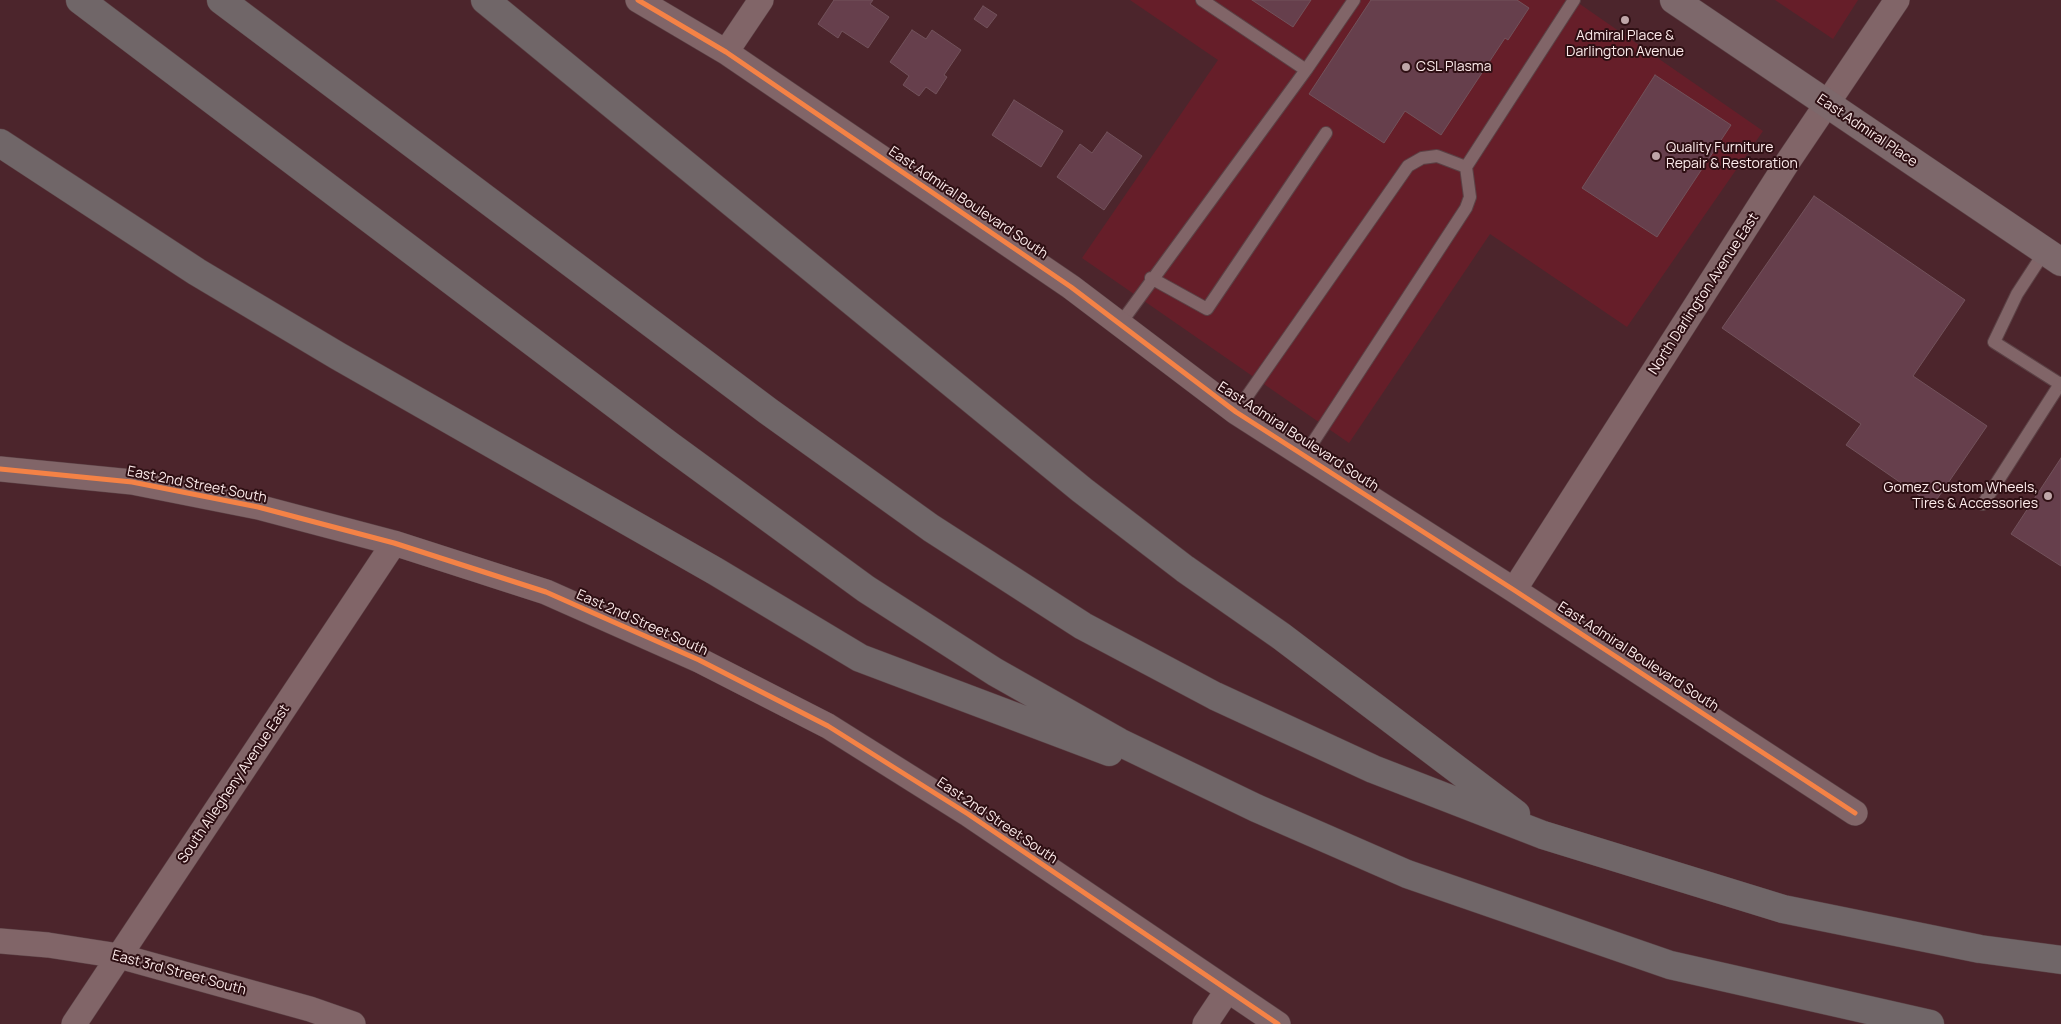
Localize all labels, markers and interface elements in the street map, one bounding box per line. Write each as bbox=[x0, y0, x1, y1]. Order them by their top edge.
marker: Admiral Place & Darlington Avenue bbox=[1619, 14, 1631, 26]
place label: Admiral Place & Darlington Avenue bbox=[1566, 28, 1684, 60]
place label: CSL Plasma bbox=[1416, 59, 1492, 75]
marker: CSL Plasma bbox=[1400, 61, 1412, 73]
street label: East Admiral Place bbox=[1814, 91, 1920, 171]
place label: Quality Furniture Repair & Restoration bbox=[1666, 140, 1798, 172]
street label: East Admiral Boulevard South bbox=[885, 143, 1051, 263]
marker: Quality Furniture Repair & Restoration bbox=[1650, 150, 1662, 162]
street label: North Darlington Avenue East bbox=[1645, 210, 1763, 378]
street label: East Admiral Boulevard South bbox=[1214, 379, 1382, 495]
street label: East 2nd Street South bbox=[126, 463, 268, 507]
place label: Gomez Custom Wheels, Tires & Accessories bbox=[1884, 480, 2038, 512]
marker: Gomez Custom Wheels, Tires & Accessories bbox=[2042, 490, 2054, 502]
street label: East 2nd Street South bbox=[574, 586, 710, 660]
street label: East Admiral Boulevard South bbox=[1554, 599, 1722, 715]
street label: South Allegheny Avenue East bbox=[175, 701, 293, 867]
street label: East 2nd Street South bbox=[933, 774, 1061, 868]
street label: East 3rd Street South bbox=[110, 947, 248, 999]

